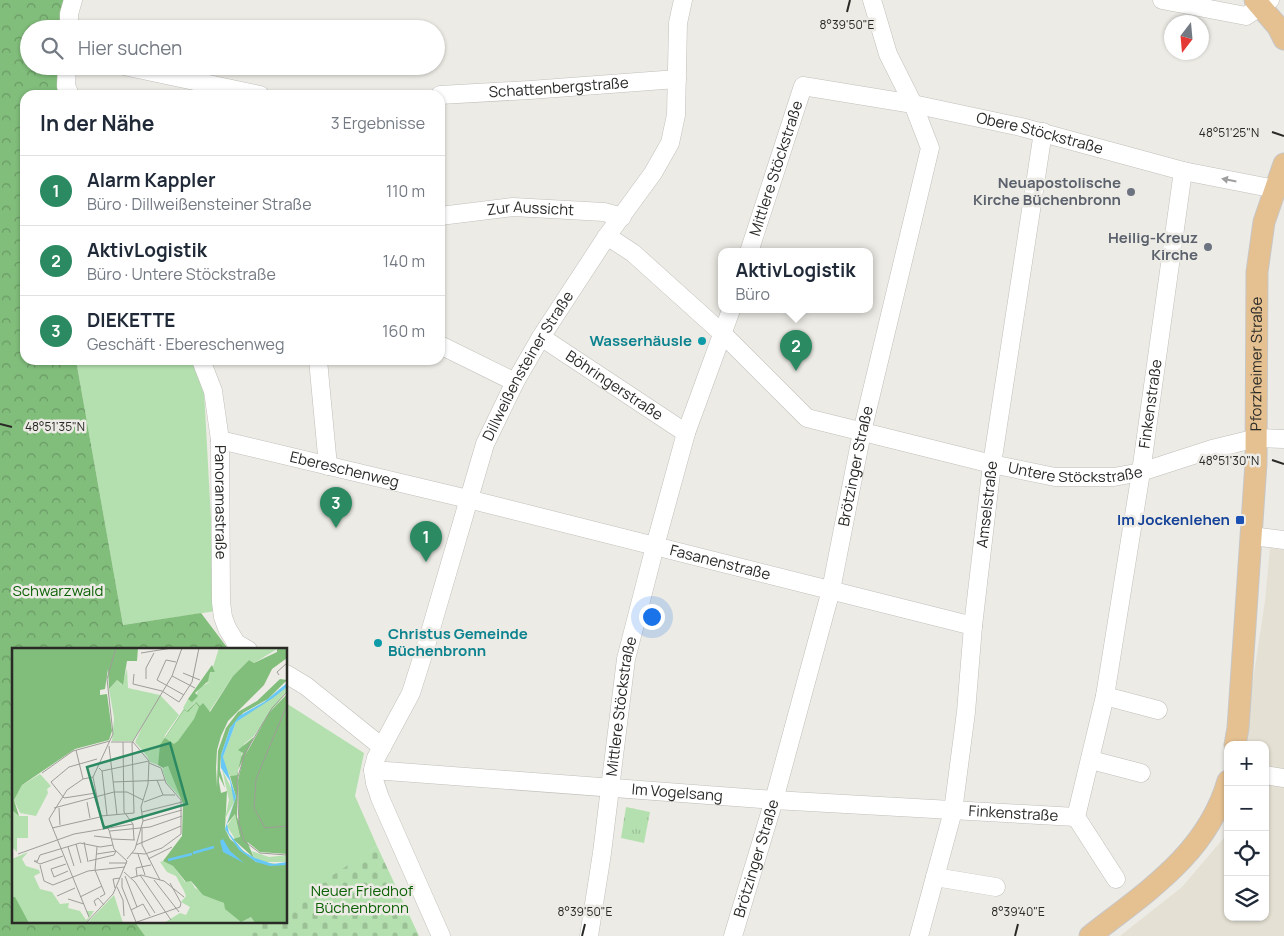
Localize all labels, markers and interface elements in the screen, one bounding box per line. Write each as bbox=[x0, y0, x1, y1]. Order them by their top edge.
north arrow bbox=[1164, 15, 1209, 60]
text: 8°39'50"E bbox=[820, 16, 875, 33]
search box bbox=[20, 20, 445, 75]
icon: search bbox=[38, 34, 66, 62]
text: Hier suchen bbox=[78, 35, 182, 61]
street label: Schattenbergstraße bbox=[488, 72, 630, 102]
street label: Mittlere Stöckstraße bbox=[744, 98, 808, 239]
street label: Obere Stöckstraße bbox=[974, 107, 1106, 159]
text: In der Nähe bbox=[40, 109, 154, 137]
text: 3 Ergebnisse bbox=[331, 112, 425, 134]
text: 48°51'25"N bbox=[1199, 124, 1259, 141]
text: Alarm Kappler bbox=[87, 167, 215, 193]
place label: Neuapostolische Kirche Büchenbronn bbox=[973, 172, 1121, 210]
one-way arrow bbox=[1221, 176, 1237, 184]
text: 1 bbox=[52, 180, 60, 202]
text: 110 m bbox=[386, 180, 425, 202]
marker: Neuapostolische Kirche Büchenbronn bbox=[1125, 186, 1137, 198]
text: Büro · Dillweißensteiner Straße bbox=[87, 193, 311, 215]
street label: Zur Aussicht bbox=[486, 196, 575, 220]
place label: Heilig-Kreuz Kirche bbox=[1108, 227, 1198, 265]
text: AktivLogistik bbox=[87, 237, 207, 263]
marker: Heilig-Kreuz Kirche bbox=[1202, 241, 1214, 253]
popup bbox=[718, 248, 873, 313]
text: 2 bbox=[51, 250, 61, 272]
text: 140 m bbox=[383, 250, 425, 272]
text: AktivLogistik bbox=[735, 257, 856, 283]
text: Büro · Untere Stöckstraße bbox=[87, 263, 276, 285]
text: Büro bbox=[735, 283, 770, 305]
street label: Dillweißensteiner Straße bbox=[477, 287, 578, 444]
street label: Pforzheimer Straße bbox=[1245, 296, 1267, 431]
text: DIEKETTE bbox=[87, 307, 175, 333]
text: 3 bbox=[51, 320, 61, 342]
text: 160 m bbox=[382, 320, 425, 342]
place label: Wasserhäusle bbox=[589, 330, 692, 351]
pin: 2 bbox=[780, 330, 812, 371]
text: Geschäft · Ebereschenweg bbox=[87, 333, 284, 355]
marker: Wasserhäusle bbox=[696, 335, 708, 347]
street label: Böhringerstraße bbox=[562, 345, 668, 425]
street label: Finkenstraße bbox=[1133, 358, 1167, 450]
street label: Brötzinger Straße bbox=[833, 403, 878, 528]
text: 48°51'35"N bbox=[25, 418, 85, 435]
street label: Panoramastraße bbox=[210, 445, 232, 560]
street label: Ebereschenweg bbox=[288, 446, 401, 492]
text: 48°51'30"N bbox=[1199, 452, 1259, 469]
street label: Untere Stöckstraße bbox=[1006, 457, 1144, 487]
street label: Amselstraße bbox=[971, 460, 1002, 549]
pin: 3 bbox=[320, 487, 352, 528]
place label: Im Jockenlehen bbox=[1117, 509, 1230, 530]
marker: Im Jockenlehen bbox=[1234, 514, 1246, 526]
pin: 1 bbox=[410, 521, 442, 562]
street label: Fasanenstraße bbox=[668, 539, 773, 585]
park label: Schwarzwald bbox=[13, 580, 104, 601]
your location bbox=[639, 604, 665, 630]
place label: Christus Gemeinde Büchenbronn bbox=[388, 623, 528, 661]
street label: Mittlere Stöckstraße bbox=[601, 634, 641, 777]
marker: Christus Gemeinde Büchenbronn bbox=[372, 637, 384, 649]
inset map bbox=[12, 648, 288, 924]
map controls bbox=[1224, 741, 1269, 921]
button: + bbox=[1224, 741, 1269, 786]
street label: Im Vogelsang bbox=[631, 778, 724, 806]
button: − bbox=[1224, 786, 1269, 831]
street label: Brötzinger Straße bbox=[728, 797, 784, 920]
street label: Finkenstraße bbox=[968, 800, 1059, 826]
button: locate bbox=[1224, 831, 1269, 876]
button: layers bbox=[1224, 876, 1269, 921]
park label: Neuer Friedhof Büchenbronn bbox=[311, 880, 414, 918]
text: 8°39'50"E bbox=[558, 903, 613, 920]
text: 8°39'40"E bbox=[991, 903, 1045, 920]

